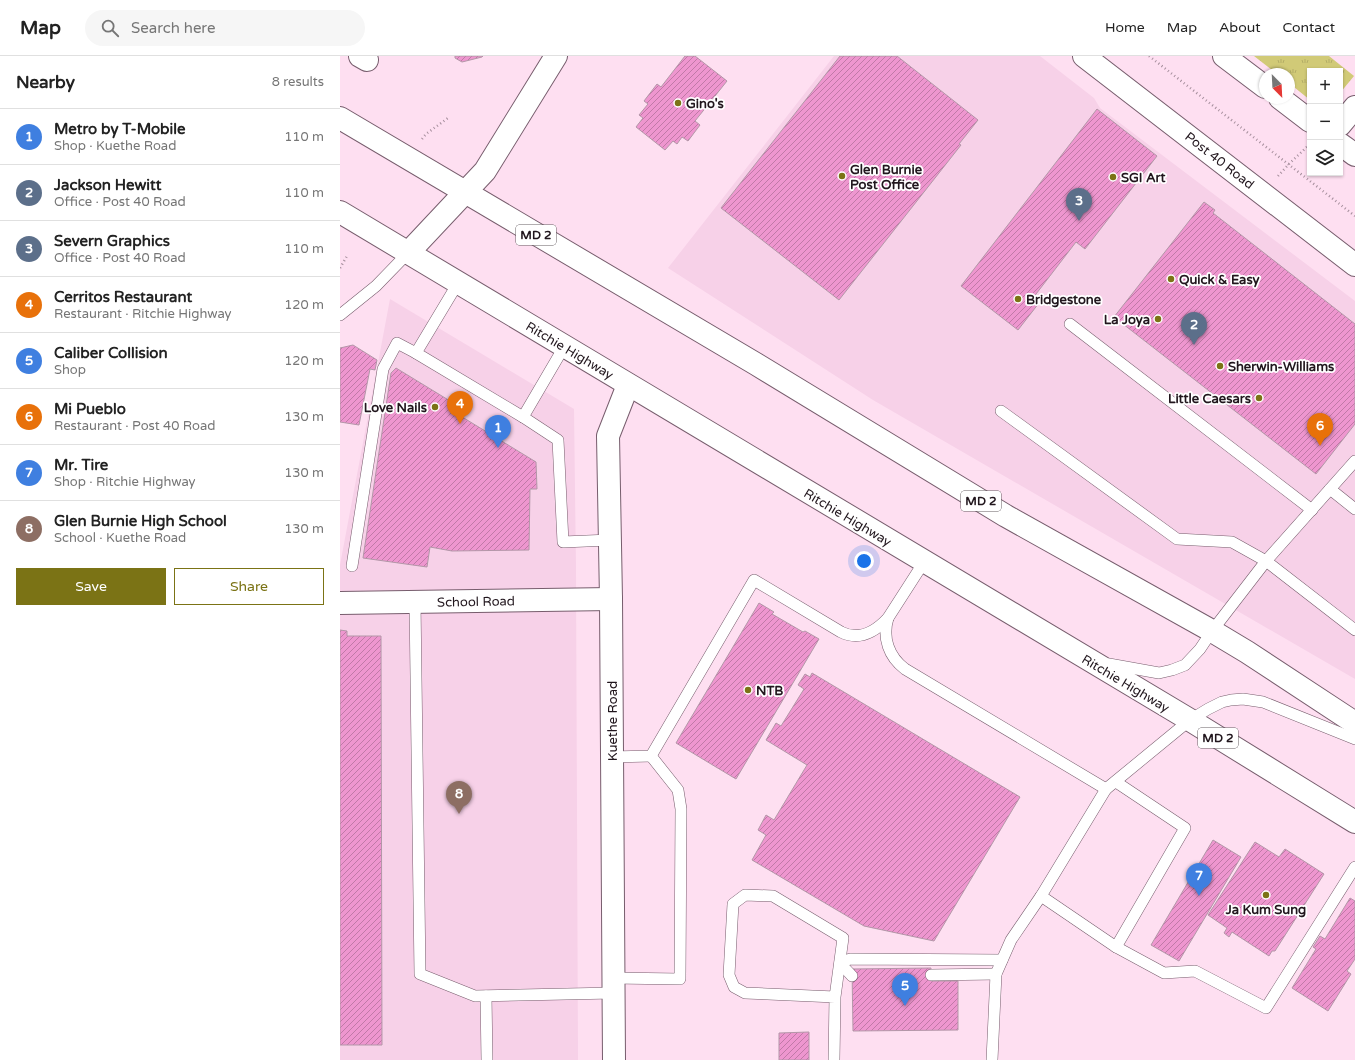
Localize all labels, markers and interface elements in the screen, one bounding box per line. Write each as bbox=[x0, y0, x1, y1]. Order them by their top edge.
search box bbox=[85, 10, 365, 46]
text: Map bbox=[20, 17, 61, 39]
icon: search bbox=[99, 17, 121, 39]
text: Search here bbox=[131, 19, 215, 37]
text: Home bbox=[1105, 19, 1145, 36]
text: Map bbox=[1167, 19, 1197, 36]
text: About bbox=[1219, 19, 1261, 36]
text: Contact bbox=[1283, 19, 1335, 36]
north arrow bbox=[1259, 68, 1295, 104]
map controls bbox=[1307, 68, 1343, 176]
button: + bbox=[1307, 68, 1343, 104]
text: Nearby bbox=[16, 72, 75, 93]
text: 8 results bbox=[272, 74, 324, 90]
place label: Gino's bbox=[686, 96, 724, 112]
marker: Gino's bbox=[673, 98, 683, 108]
button: − bbox=[1307, 104, 1343, 140]
text: Metro by T-Mobile bbox=[54, 120, 185, 138]
text: 1 bbox=[25, 129, 33, 145]
text: 110 m bbox=[284, 129, 324, 145]
street label: Post 40 Road bbox=[1182, 129, 1257, 193]
text: Shop · Kuethe Road bbox=[54, 138, 176, 154]
button: layers bbox=[1307, 140, 1343, 176]
place label: Glen Burnie Post Office bbox=[850, 162, 923, 193]
place label: SGI Art bbox=[1121, 170, 1166, 186]
marker: Glen Burnie Post Office bbox=[837, 171, 847, 181]
marker: SGI Art bbox=[1108, 172, 1118, 182]
text: Jackson Hewitt bbox=[54, 176, 161, 194]
text: 2 bbox=[25, 185, 33, 201]
text: 110 m bbox=[284, 185, 324, 201]
pin: 3 bbox=[1066, 188, 1092, 221]
text: Office · Post 40 Road bbox=[54, 194, 186, 210]
road number: MD 2 bbox=[516, 225, 556, 245]
text: Severn Graphics bbox=[54, 232, 170, 250]
text: 3 bbox=[25, 241, 33, 257]
text: 110 m bbox=[284, 241, 324, 257]
text: Office · Post 40 Road bbox=[54, 250, 186, 266]
place label: Quick & Easy bbox=[1179, 272, 1260, 288]
marker: Quick & Easy bbox=[1166, 274, 1176, 284]
text: Cerritos Restaurant bbox=[54, 288, 192, 306]
place label: Bridgestone bbox=[1026, 292, 1102, 308]
marker: Bridgestone bbox=[1013, 294, 1023, 304]
text: 4 bbox=[25, 297, 33, 313]
text: 120 m bbox=[284, 297, 324, 313]
text: Restaurant · Ritchie Highway bbox=[54, 306, 232, 322]
place label: La Joya bbox=[1104, 312, 1150, 328]
pin: 2 bbox=[1181, 312, 1207, 345]
marker: La Joya bbox=[1153, 314, 1163, 324]
street label: Ritchie Highway bbox=[523, 318, 616, 383]
text: Caliber Collision bbox=[54, 344, 168, 362]
text: 5 bbox=[25, 353, 33, 369]
text: 120 m bbox=[284, 353, 324, 369]
place label: Sherwin-Williams bbox=[1228, 359, 1334, 375]
marker: Sherwin-Williams bbox=[1215, 361, 1225, 371]
text: Shop bbox=[54, 362, 86, 378]
pin: 4 bbox=[447, 391, 473, 424]
place label: Little Caesars bbox=[1168, 391, 1251, 407]
marker: Little Caesars bbox=[1254, 393, 1264, 403]
text: Mi Pueblo bbox=[54, 400, 126, 418]
place label: Love Nails bbox=[364, 400, 427, 416]
marker: Love Nails bbox=[430, 402, 440, 412]
text: 6 bbox=[25, 409, 33, 425]
text: 130 m bbox=[284, 409, 324, 425]
pin: 6 bbox=[1307, 413, 1333, 446]
pin: 1 bbox=[485, 415, 511, 448]
text: Restaurant · Post 40 Road bbox=[54, 418, 215, 434]
text: Mr. Tire bbox=[54, 456, 108, 474]
text: 7 bbox=[25, 465, 33, 481]
text: 130 m bbox=[284, 465, 324, 481]
text: Shop · Ritchie Highway bbox=[54, 474, 196, 490]
street label: Ritchie Highway bbox=[801, 485, 894, 550]
road number: MD 2 bbox=[961, 491, 1001, 511]
text: Glen Burnie High School bbox=[54, 512, 227, 530]
text: 8 bbox=[25, 521, 33, 537]
text: 130 m bbox=[284, 521, 324, 537]
text: School · Kuethe Road bbox=[54, 530, 186, 546]
your location bbox=[854, 551, 874, 571]
button: Save bbox=[16, 568, 166, 605]
button: Share bbox=[174, 568, 324, 605]
street label: School Road bbox=[437, 593, 515, 611]
street label: Ritchie Highway bbox=[1079, 651, 1172, 716]
street label: Kuethe Road bbox=[605, 681, 621, 761]
place label: NTB bbox=[756, 683, 783, 699]
marker: NTB bbox=[743, 685, 753, 695]
road number: MD 2 bbox=[1198, 728, 1238, 748]
pin: 8 bbox=[446, 781, 472, 814]
pin: 7 bbox=[1186, 863, 1212, 896]
marker: Ja Kum Sung bbox=[1261, 890, 1271, 900]
place label: Ja Kum Sung bbox=[1225, 902, 1306, 918]
pin: 5 bbox=[892, 973, 918, 1006]

